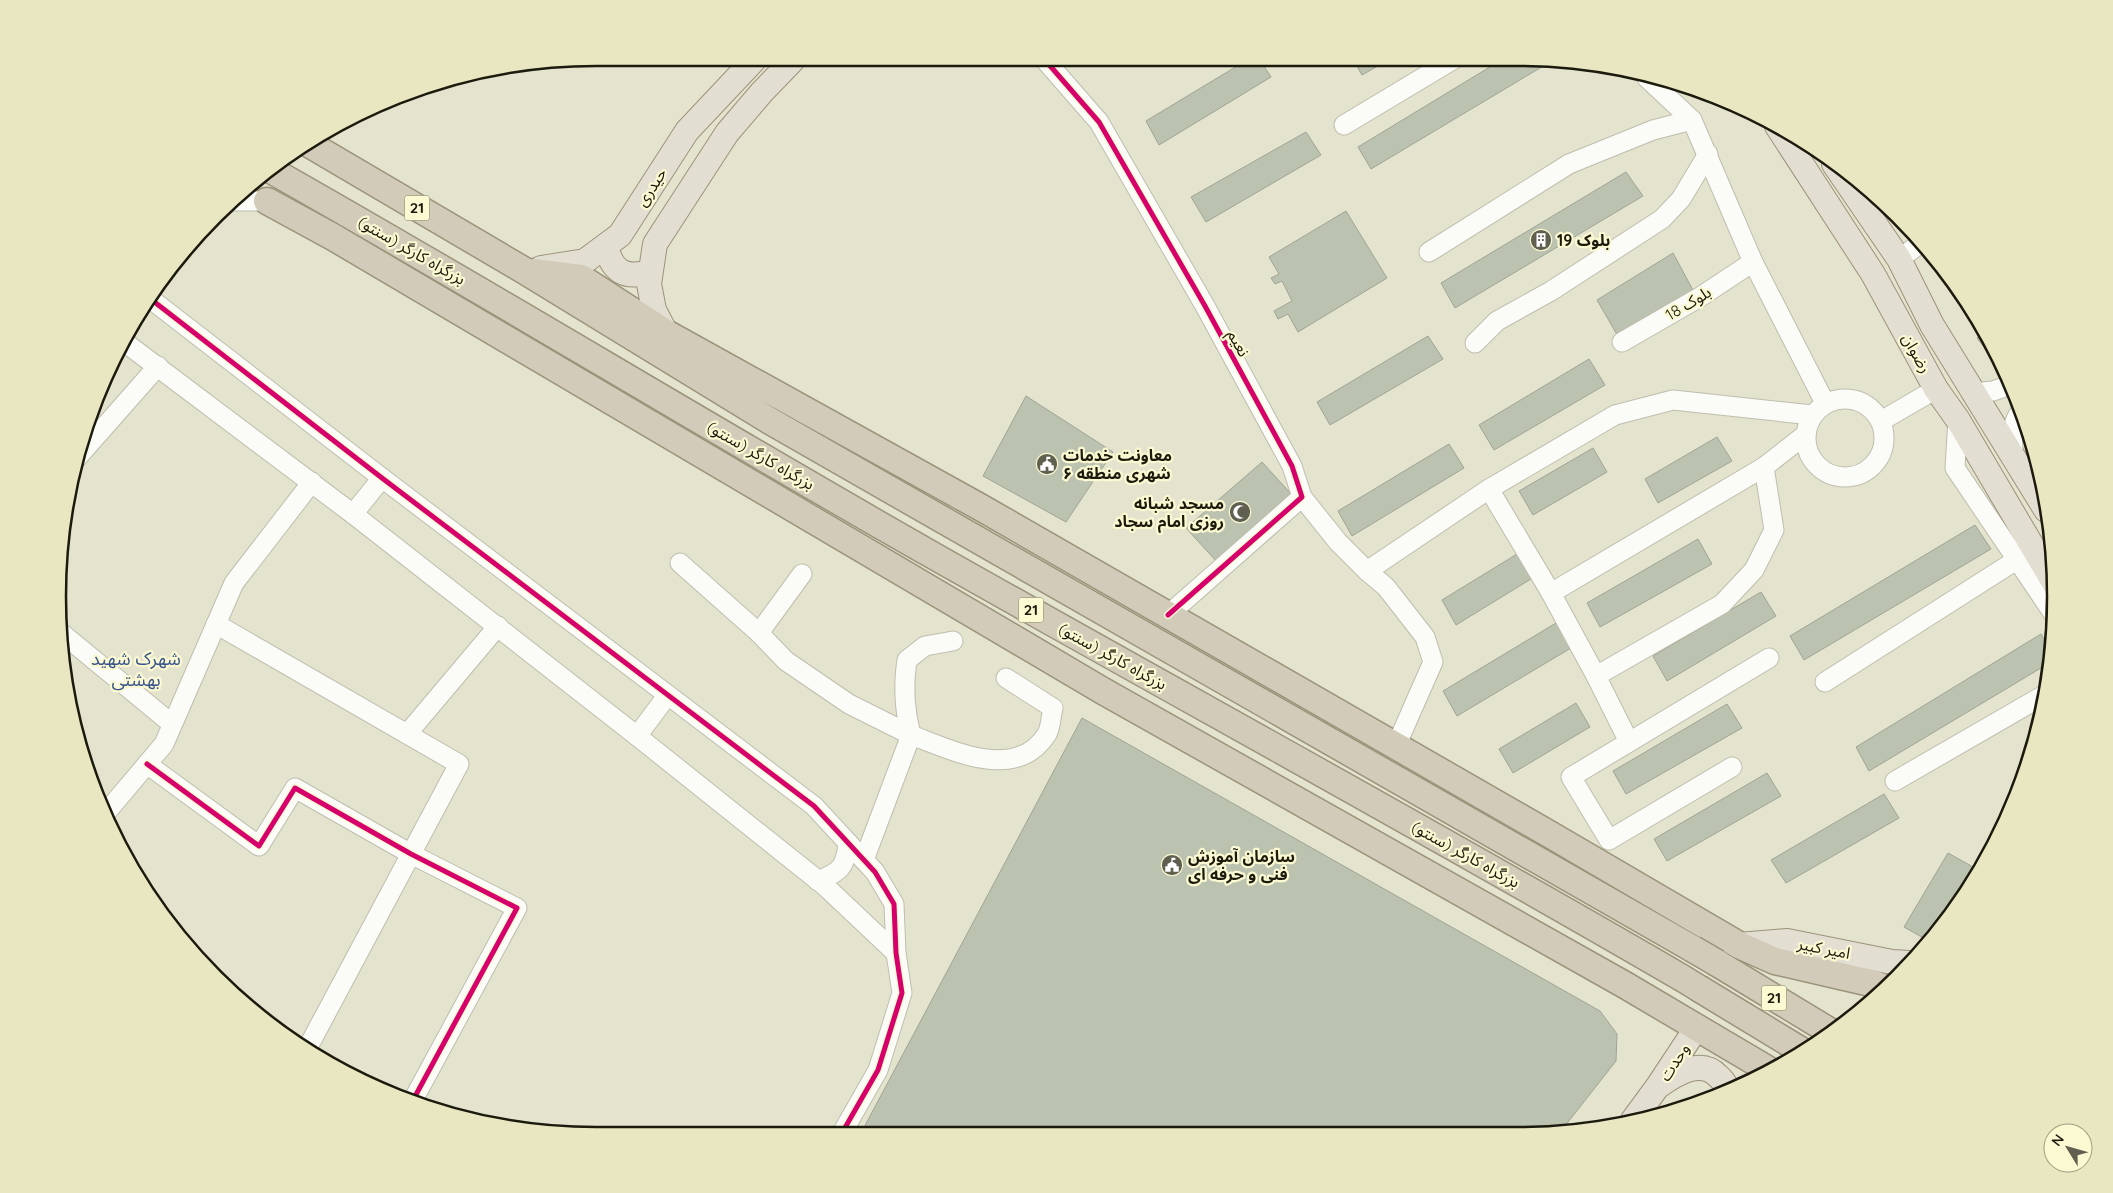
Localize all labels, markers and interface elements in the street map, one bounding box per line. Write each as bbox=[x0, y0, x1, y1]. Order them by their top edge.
street label: حیدری bbox=[631, 164, 671, 210]
road number: 21 bbox=[404, 196, 430, 220]
street label: بزرگراه کارگر (سنتو) bbox=[355, 211, 469, 289]
building icon: بلوک 19 bbox=[1529, 228, 1553, 252]
place label: بلوک 19 bbox=[1557, 230, 1610, 250]
street label: بلوک 18 bbox=[1662, 282, 1714, 324]
street label: نعیم bbox=[1221, 326, 1254, 361]
street label: رضوان bbox=[1898, 330, 1936, 376]
street label: بزرگراه کارگر (سنتو) bbox=[704, 416, 818, 494]
place label: معاونت خدمات شهری منطقه ۶ bbox=[1063, 445, 1172, 483]
public building icon: معاونت خدمات شهری منطقه ۶ bbox=[1035, 452, 1059, 476]
place label: مسجد شبانه روزی امام سجاد bbox=[1114, 493, 1224, 533]
mosque icon: مسجد شبانه روزی امام سجاد bbox=[1228, 500, 1252, 524]
road number: 21 bbox=[1018, 598, 1044, 622]
street label: بزرگراه کارگر (سنتو) bbox=[1056, 618, 1170, 694]
district label: شهرک شهید بهشتی bbox=[91, 647, 181, 691]
street label: بزرگراه کارگر (سنتو) bbox=[1409, 816, 1523, 892]
place label: سازمان آموزش فنی و حرفه ای bbox=[1188, 846, 1295, 884]
public building icon: سازمان آموزش فنی و حرفه ای bbox=[1160, 853, 1184, 877]
street label: امیر کبیر bbox=[1795, 933, 1852, 963]
road number: 21 bbox=[1762, 986, 1786, 1010]
street label: وحدت bbox=[1654, 1039, 1694, 1085]
north arrow bbox=[2043, 1123, 2093, 1173]
text: N bbox=[2047, 1131, 2068, 1150]

